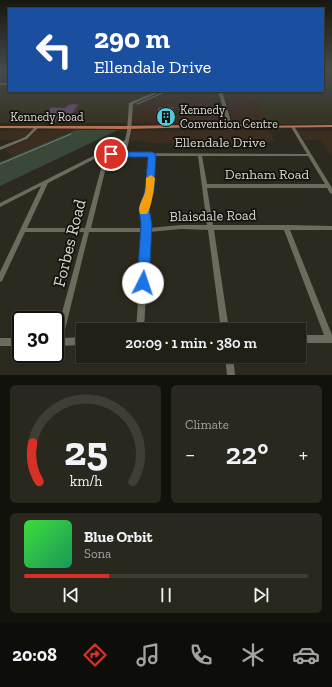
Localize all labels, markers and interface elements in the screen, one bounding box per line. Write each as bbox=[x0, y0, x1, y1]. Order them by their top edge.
text: 290 m bbox=[94, 22, 170, 55]
icon: left bbox=[28, 24, 80, 76]
text: Ellendale Drive bbox=[94, 56, 211, 78]
place label: Kennedy Convention Centre bbox=[180, 103, 278, 131]
building icon: Kennedy Convention Centre bbox=[155, 106, 177, 128]
street label: Kennedy Road bbox=[10, 110, 84, 124]
street label: Ellendale Drive bbox=[174, 134, 266, 151]
pin bbox=[94, 137, 128, 171]
icon: arrive bbox=[100, 143, 122, 165]
street label: Denham Road bbox=[225, 166, 310, 183]
street label: Forbes Road bbox=[48, 196, 90, 289]
street label: Blaisdale Road bbox=[169, 207, 257, 225]
position arrow bbox=[122, 262, 164, 304]
speed limit sign: 30 bbox=[12, 311, 64, 363]
text: 20:09 · 1 min · 380 m bbox=[125, 334, 257, 352]
text: Climate bbox=[185, 417, 229, 432]
text: 25 bbox=[63, 426, 108, 476]
text: 22° bbox=[226, 436, 269, 472]
text: − bbox=[185, 441, 195, 468]
text: + bbox=[299, 441, 308, 468]
text: km/h bbox=[69, 473, 102, 490]
text: Blue Orbit bbox=[84, 528, 152, 546]
text: Sona bbox=[84, 546, 111, 561]
icon: previous bbox=[60, 584, 82, 606]
icon: pause bbox=[155, 584, 177, 606]
icon: next bbox=[250, 584, 272, 606]
icon: directions bbox=[81, 641, 109, 669]
icon: music bbox=[134, 641, 162, 669]
icon: phone bbox=[187, 641, 215, 669]
icon: climate bbox=[239, 641, 267, 669]
icon: car bbox=[292, 641, 320, 669]
text: 20:08 bbox=[12, 644, 57, 666]

